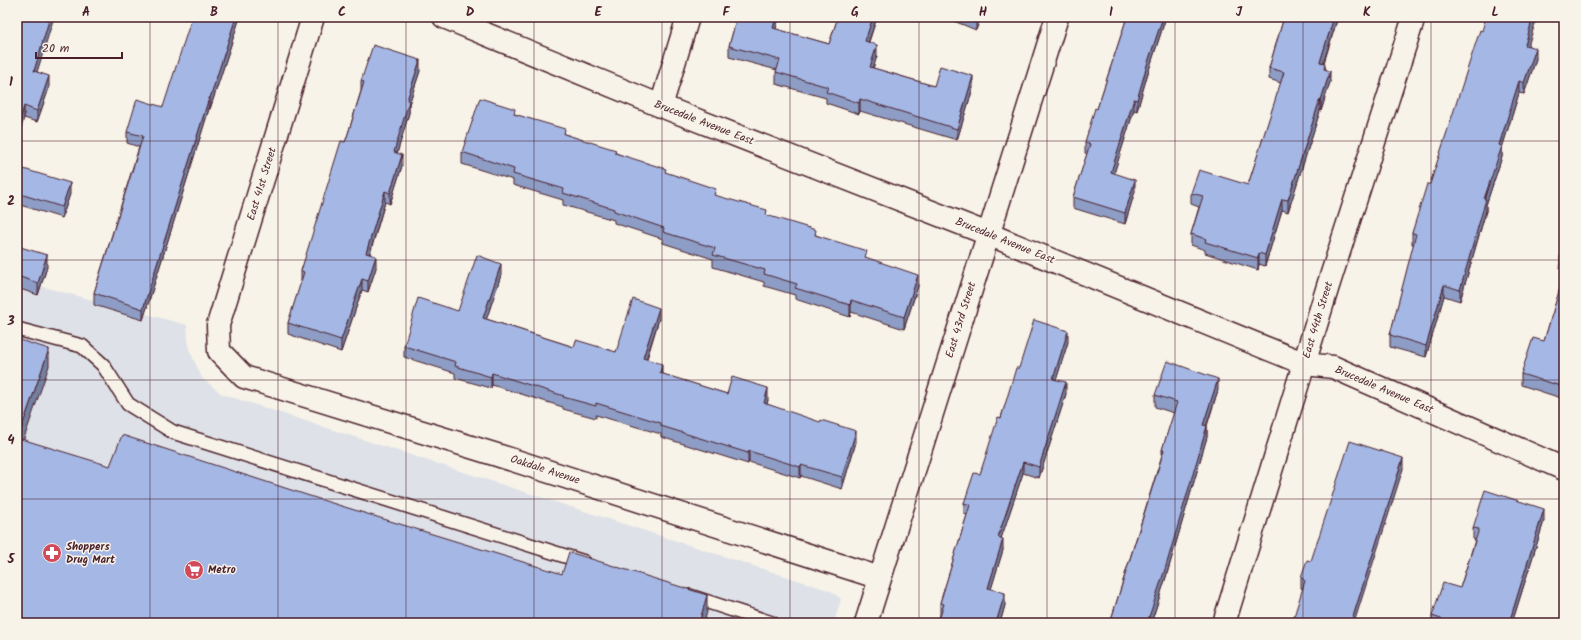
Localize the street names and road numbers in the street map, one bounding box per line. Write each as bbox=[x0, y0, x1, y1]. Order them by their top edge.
street label: Brucedale Avenue East bbox=[651, 96, 757, 151]
street label: East 41st Street bbox=[242, 144, 282, 223]
street label: Brucedale Avenue East bbox=[953, 213, 1058, 269]
street label: East 43rd Street bbox=[941, 279, 981, 360]
street label: East 44th Street bbox=[1298, 279, 1338, 361]
street label: Brucedale Avenue East bbox=[1332, 361, 1437, 419]
street label: Oakdale Avenue bbox=[508, 450, 582, 490]

